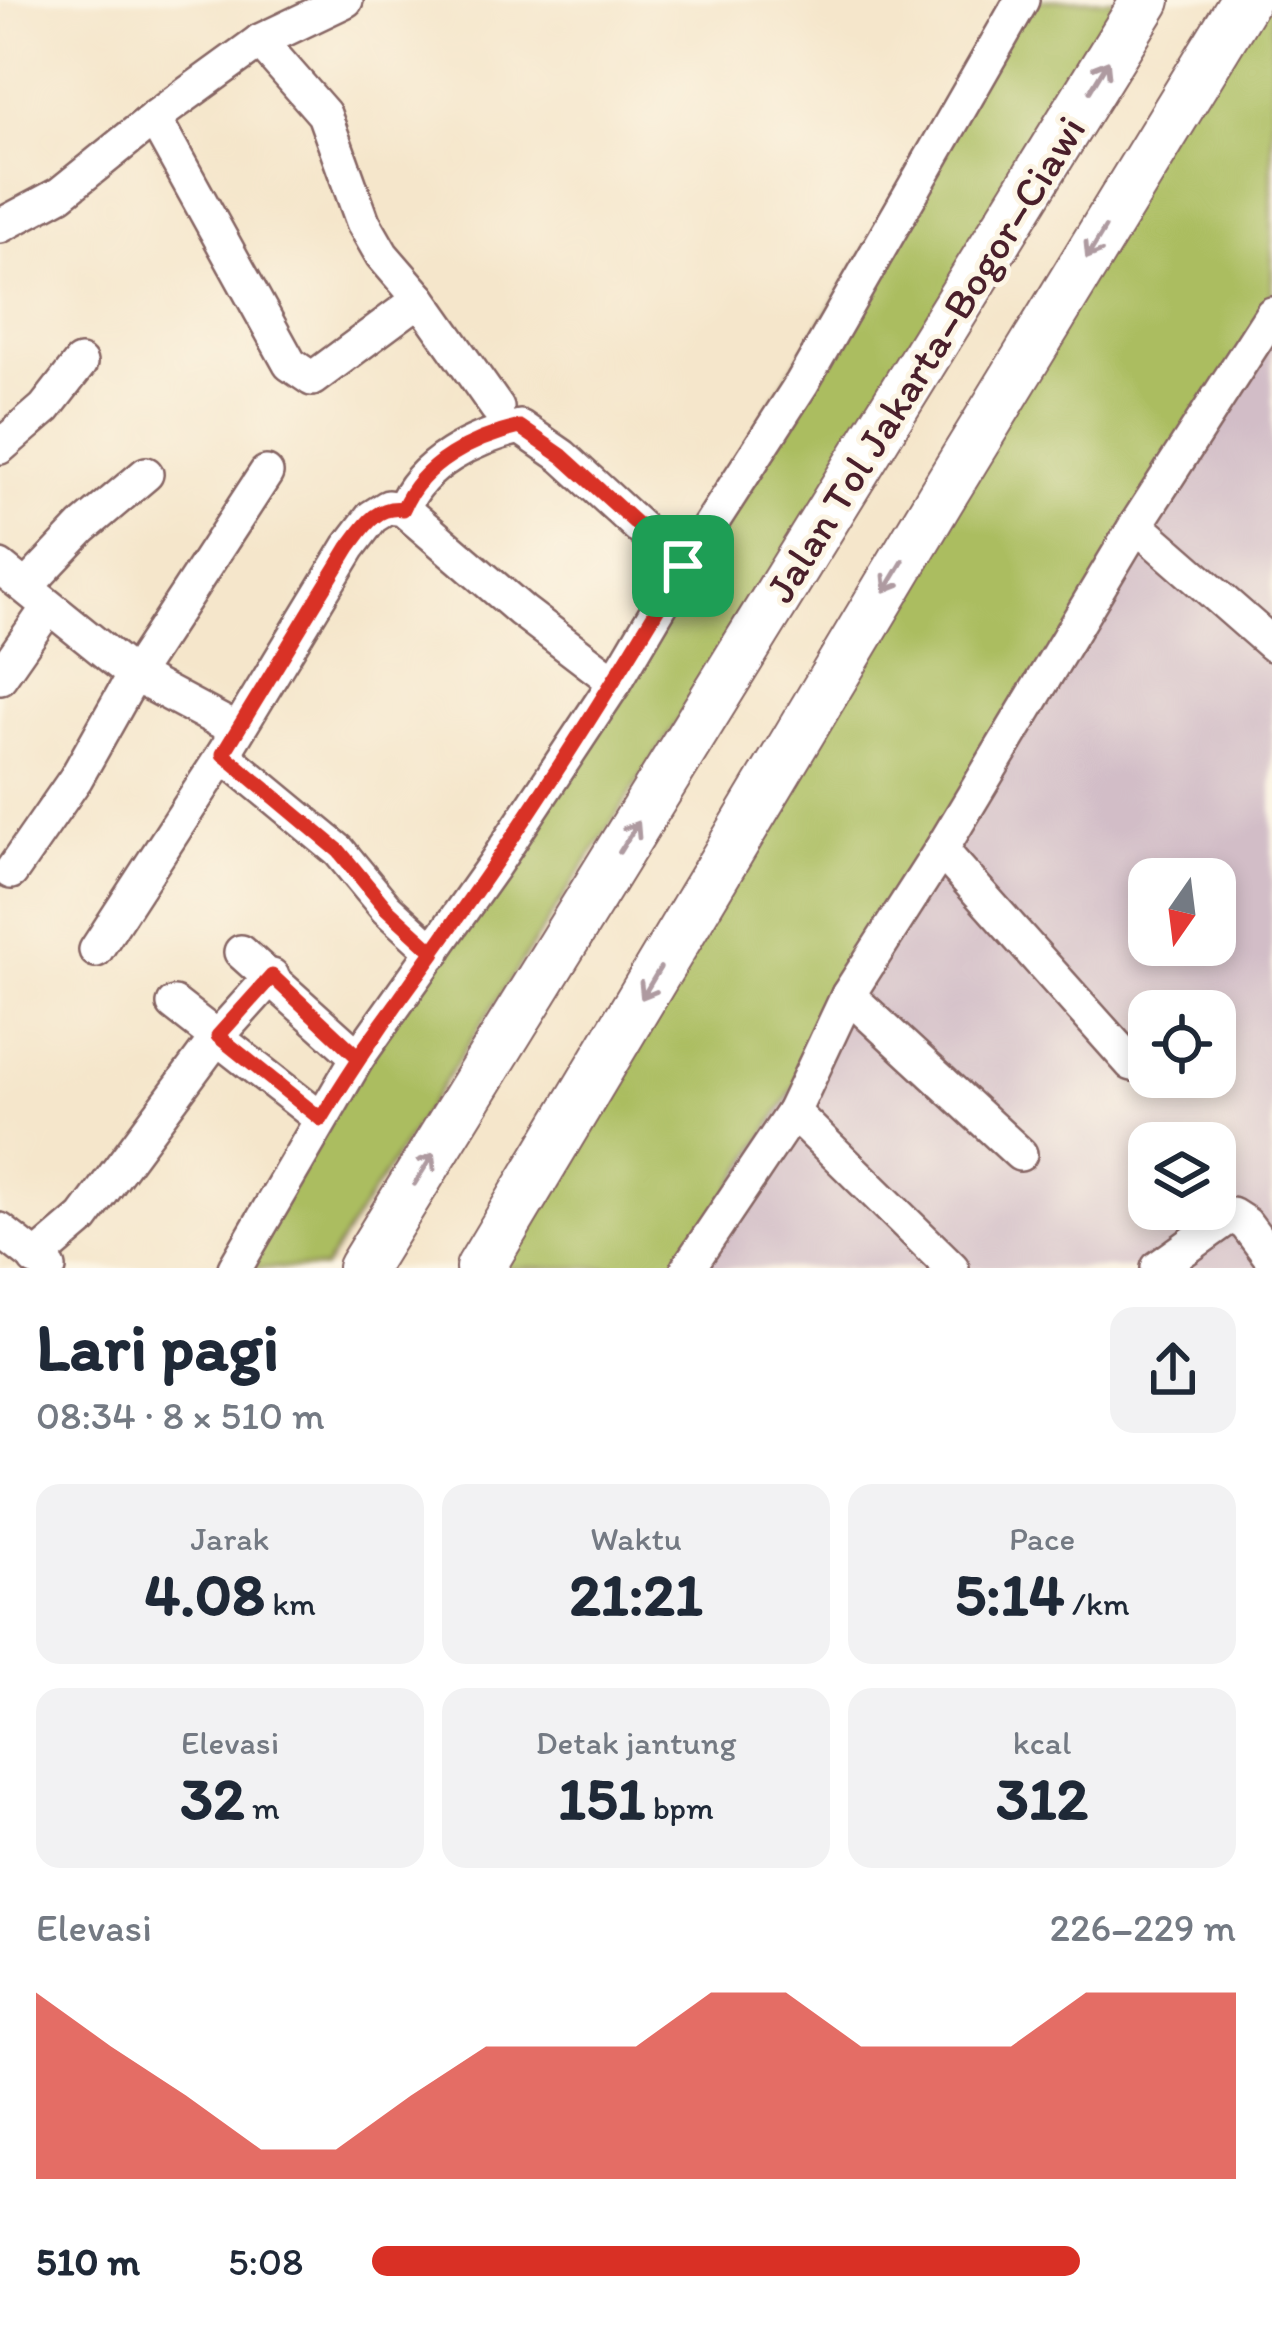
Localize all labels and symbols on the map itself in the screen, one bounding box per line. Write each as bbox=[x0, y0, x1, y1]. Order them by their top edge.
one-way arrow bbox=[1087, 60, 1111, 94]
street label: Jalan Tol Jakarta–Bogor–Ciawi bbox=[754, 107, 1096, 611]
one-way arrow bbox=[1084, 225, 1108, 259]
pin bbox=[632, 515, 734, 617]
one-way arrow bbox=[881, 558, 905, 593]
one-way arrow bbox=[617, 821, 641, 855]
north arrow bbox=[1128, 858, 1236, 966]
one-way arrow bbox=[639, 965, 663, 999]
one-way arrow bbox=[412, 1152, 436, 1186]

